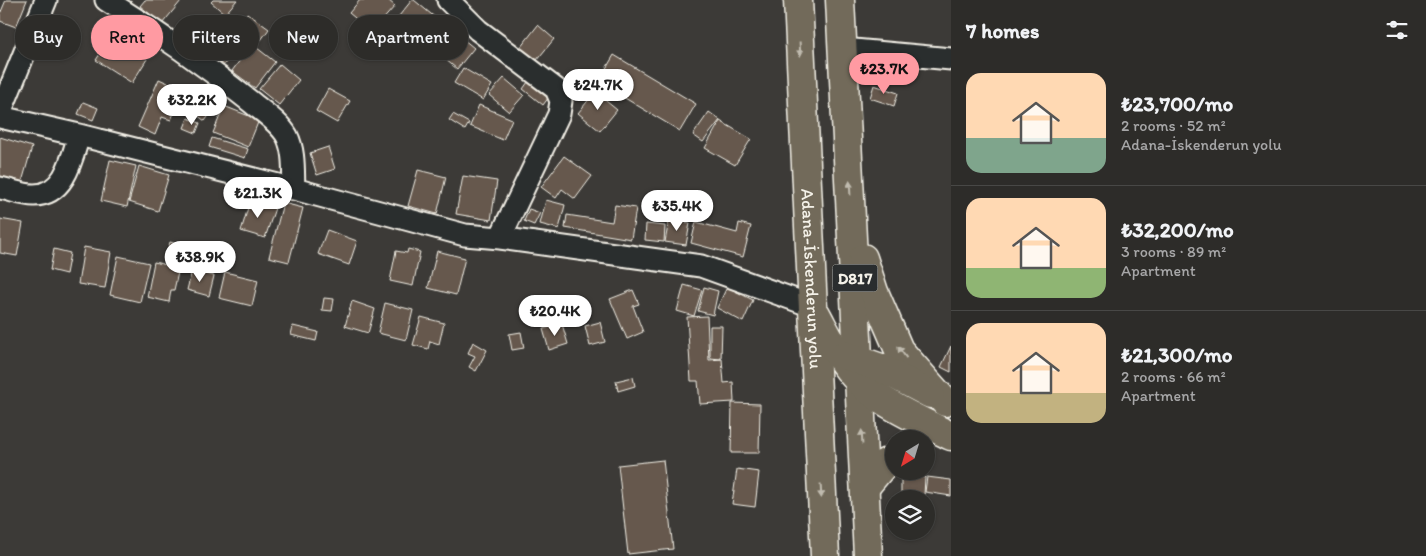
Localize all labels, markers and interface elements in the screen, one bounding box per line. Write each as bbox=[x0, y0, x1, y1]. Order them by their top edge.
chip: Buy bbox=[15, 15, 81, 60]
chip: Rent bbox=[91, 15, 163, 60]
chip: Filters bbox=[173, 15, 259, 60]
chip: New bbox=[269, 15, 338, 60]
chip: Apartment bbox=[348, 15, 468, 60]
icon: filters bbox=[1383, 16, 1411, 44]
text: 7 homes bbox=[966, 18, 1040, 43]
one-way arrow bbox=[796, 41, 804, 57]
pin: ₺23.7K bbox=[843, 52, 925, 95]
text: ₺23.7K bbox=[860, 59, 908, 78]
pin: ₺24.7K bbox=[557, 68, 639, 111]
text: ₺24.7K bbox=[574, 75, 622, 94]
pin: ₺32.2K bbox=[151, 84, 233, 126]
text: ₺32.2K bbox=[168, 90, 216, 109]
text: ₺23,700/mo bbox=[1121, 91, 1233, 116]
icon: home bbox=[1006, 93, 1066, 153]
text: 2 rooms · 52 m² bbox=[1121, 116, 1226, 135]
text: Adana-İskenderun yolu bbox=[1121, 135, 1282, 154]
pin: ₺21.3K bbox=[217, 176, 299, 219]
one-way arrow bbox=[846, 179, 854, 195]
text: ₺21.3K bbox=[234, 183, 282, 202]
street label: Adana-İskenderun yolu bbox=[796, 188, 827, 370]
pin: ₺35.4K bbox=[636, 190, 718, 232]
text: ₺35.4K bbox=[652, 196, 702, 215]
text: ₺32,200/mo bbox=[1121, 217, 1234, 242]
icon: home bbox=[1006, 218, 1066, 278]
pin: ₺38.9K bbox=[159, 240, 241, 283]
text: 3 rooms · 89 m² bbox=[1121, 242, 1226, 261]
text: ₺38.9K bbox=[176, 247, 224, 266]
text: Apartment bbox=[1121, 261, 1196, 280]
road number: D817 bbox=[832, 264, 878, 292]
pin: ₺20.4K bbox=[514, 294, 596, 337]
text: ₺20.4K bbox=[530, 301, 580, 320]
text: ₺21,300/mo bbox=[1121, 342, 1233, 367]
icon: home bbox=[1006, 343, 1066, 403]
one-way arrow bbox=[897, 345, 907, 359]
text: 2 rooms · 66 m² bbox=[1121, 367, 1226, 386]
text: Apartment bbox=[1121, 386, 1196, 405]
one-way arrow bbox=[858, 429, 866, 445]
north arrow bbox=[885, 430, 935, 480]
map controls bbox=[885, 430, 935, 540]
one-way arrow bbox=[818, 483, 826, 499]
button: layers bbox=[885, 490, 935, 540]

